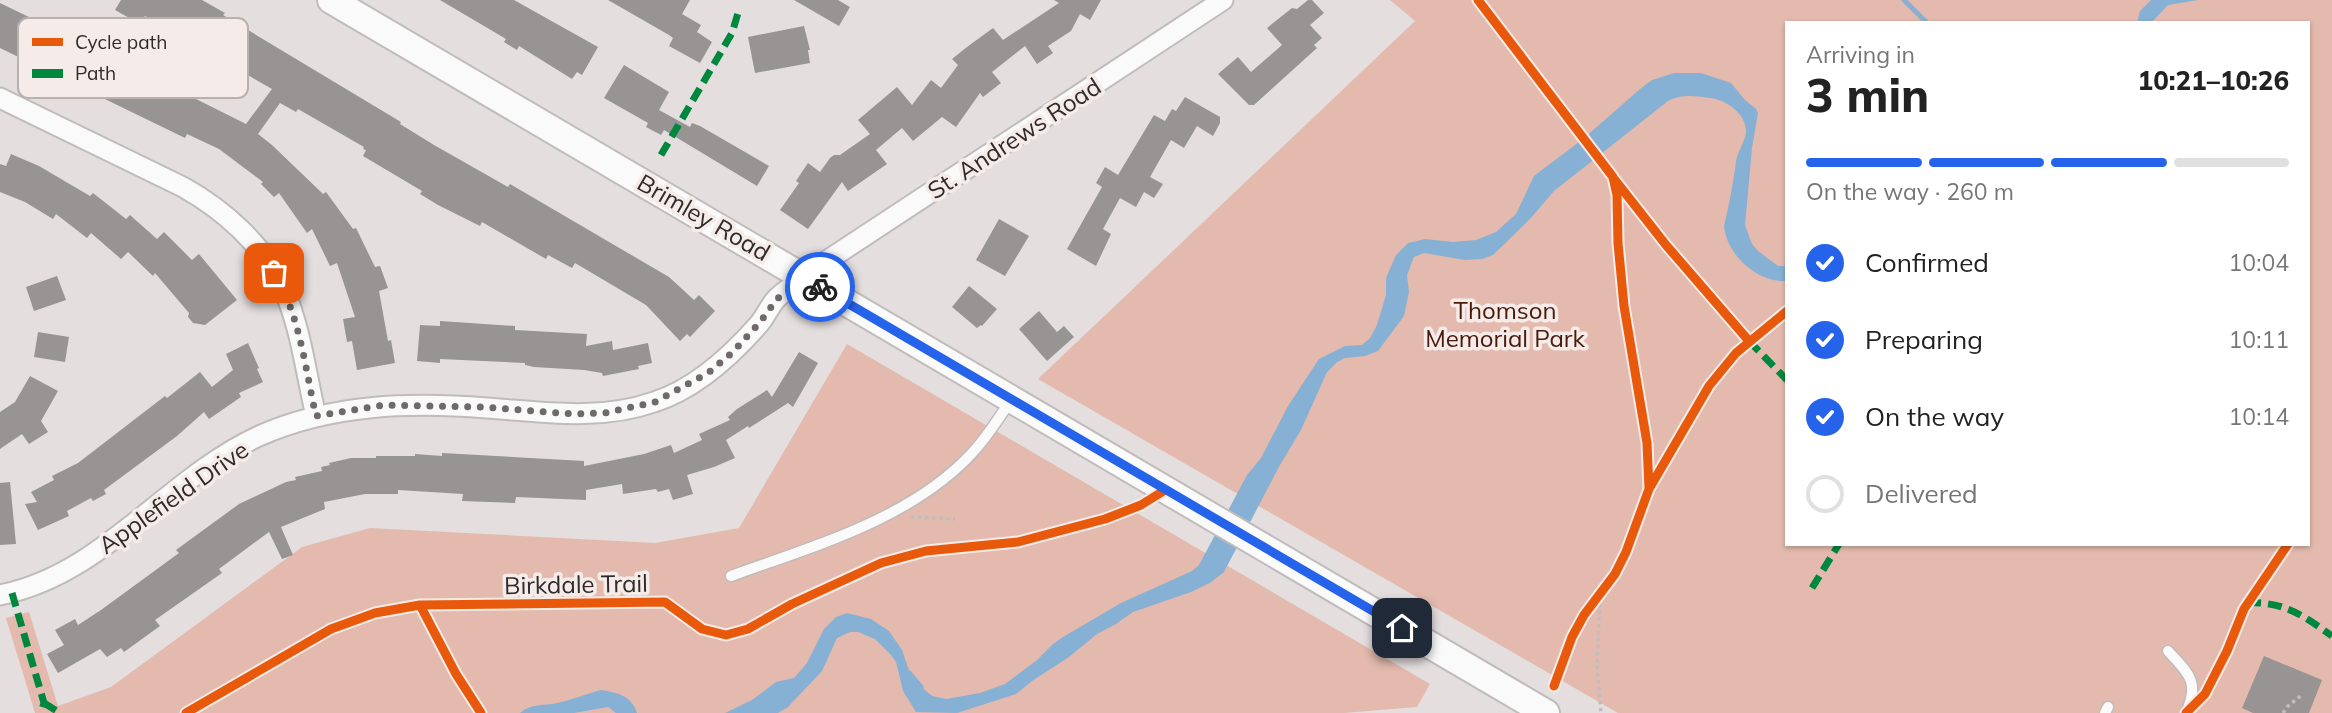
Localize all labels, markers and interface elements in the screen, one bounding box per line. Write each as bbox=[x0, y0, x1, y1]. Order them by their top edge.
legend bbox=[18, 18, 248, 98]
text: Cycle path bbox=[75, 30, 167, 54]
text: Arriving in bbox=[1806, 40, 1915, 69]
text: Path bbox=[75, 61, 116, 85]
text: 10:21–10:26 bbox=[2138, 64, 2289, 97]
text: 3 min bbox=[1806, 66, 1929, 124]
street label: St. Andrews Road bbox=[922, 71, 1106, 205]
street label: Brimley Road bbox=[632, 167, 776, 267]
text: On the way · 260 m bbox=[1806, 177, 2014, 206]
pin bbox=[244, 243, 304, 303]
icon: check bbox=[1806, 244, 1844, 282]
text: Confirmed bbox=[1865, 246, 1989, 279]
text: 10:04 bbox=[2229, 248, 2289, 277]
courier bbox=[785, 252, 855, 322]
icon: bag bbox=[255, 254, 293, 292]
icon: bike bbox=[801, 268, 839, 306]
park label: Thomson Memorial Park bbox=[1425, 295, 1586, 353]
icon: check bbox=[1806, 321, 1844, 359]
text: Preparing bbox=[1865, 323, 1983, 356]
text: 10:11 bbox=[2229, 325, 2289, 354]
icon: check bbox=[1806, 398, 1844, 436]
text: On the way bbox=[1865, 400, 2004, 433]
text: 10:14 bbox=[2229, 402, 2289, 431]
street label: Applefield Drive bbox=[92, 434, 254, 560]
text: Delivered bbox=[1865, 477, 1978, 510]
street label: Birkdale Trail bbox=[504, 568, 648, 600]
pin bbox=[1372, 598, 1432, 658]
icon: home bbox=[1383, 609, 1421, 647]

